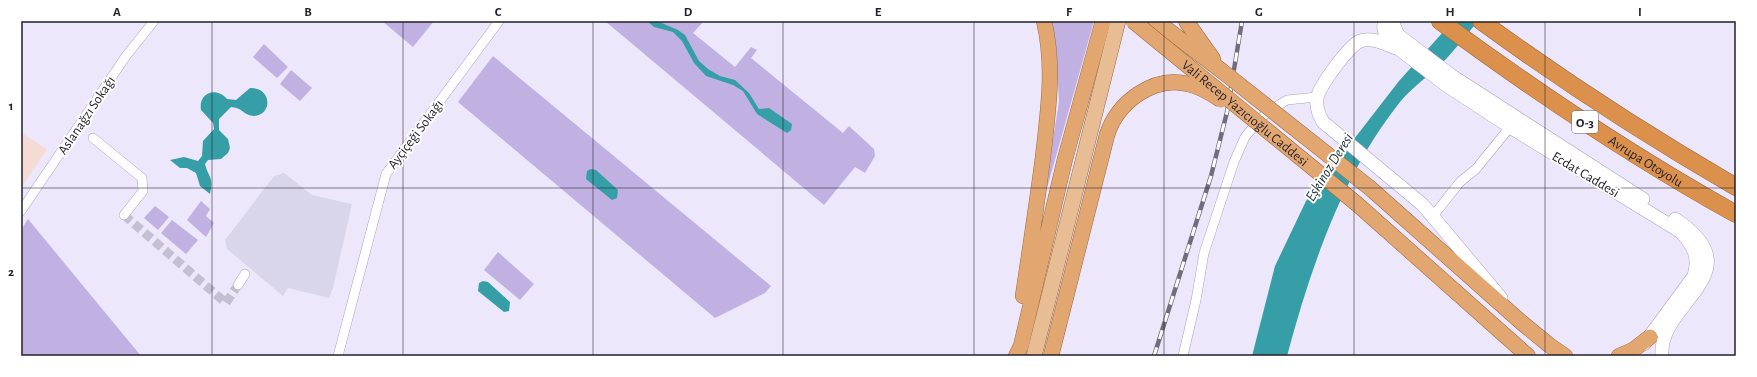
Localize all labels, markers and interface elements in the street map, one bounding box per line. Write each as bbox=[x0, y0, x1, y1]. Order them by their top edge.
text: A bbox=[113, 6, 121, 19]
text: B bbox=[304, 6, 312, 19]
text: C bbox=[495, 6, 502, 19]
text: D bbox=[684, 6, 693, 19]
text: E bbox=[875, 6, 882, 19]
text: F bbox=[1066, 6, 1073, 19]
text: G bbox=[1255, 6, 1263, 19]
text: H bbox=[1445, 6, 1455, 19]
text: I bbox=[1638, 6, 1642, 19]
street label: Vali Recep Yazıcıoğlu Caddesi bbox=[1179, 58, 1311, 169]
street label: Aslanağzı Sokağı bbox=[56, 74, 118, 157]
street label: Ayçiçeği Sokağı bbox=[385, 97, 446, 172]
text: 1 bbox=[9, 100, 13, 113]
road number: O-3 bbox=[1572, 111, 1598, 133]
water label: Eşkinoz Deresi bbox=[1303, 131, 1356, 204]
street label: Avrupa Otoyolu bbox=[1606, 134, 1685, 190]
street label: Ecdat Caddesi bbox=[1550, 149, 1621, 200]
text: 2 bbox=[8, 266, 14, 279]

